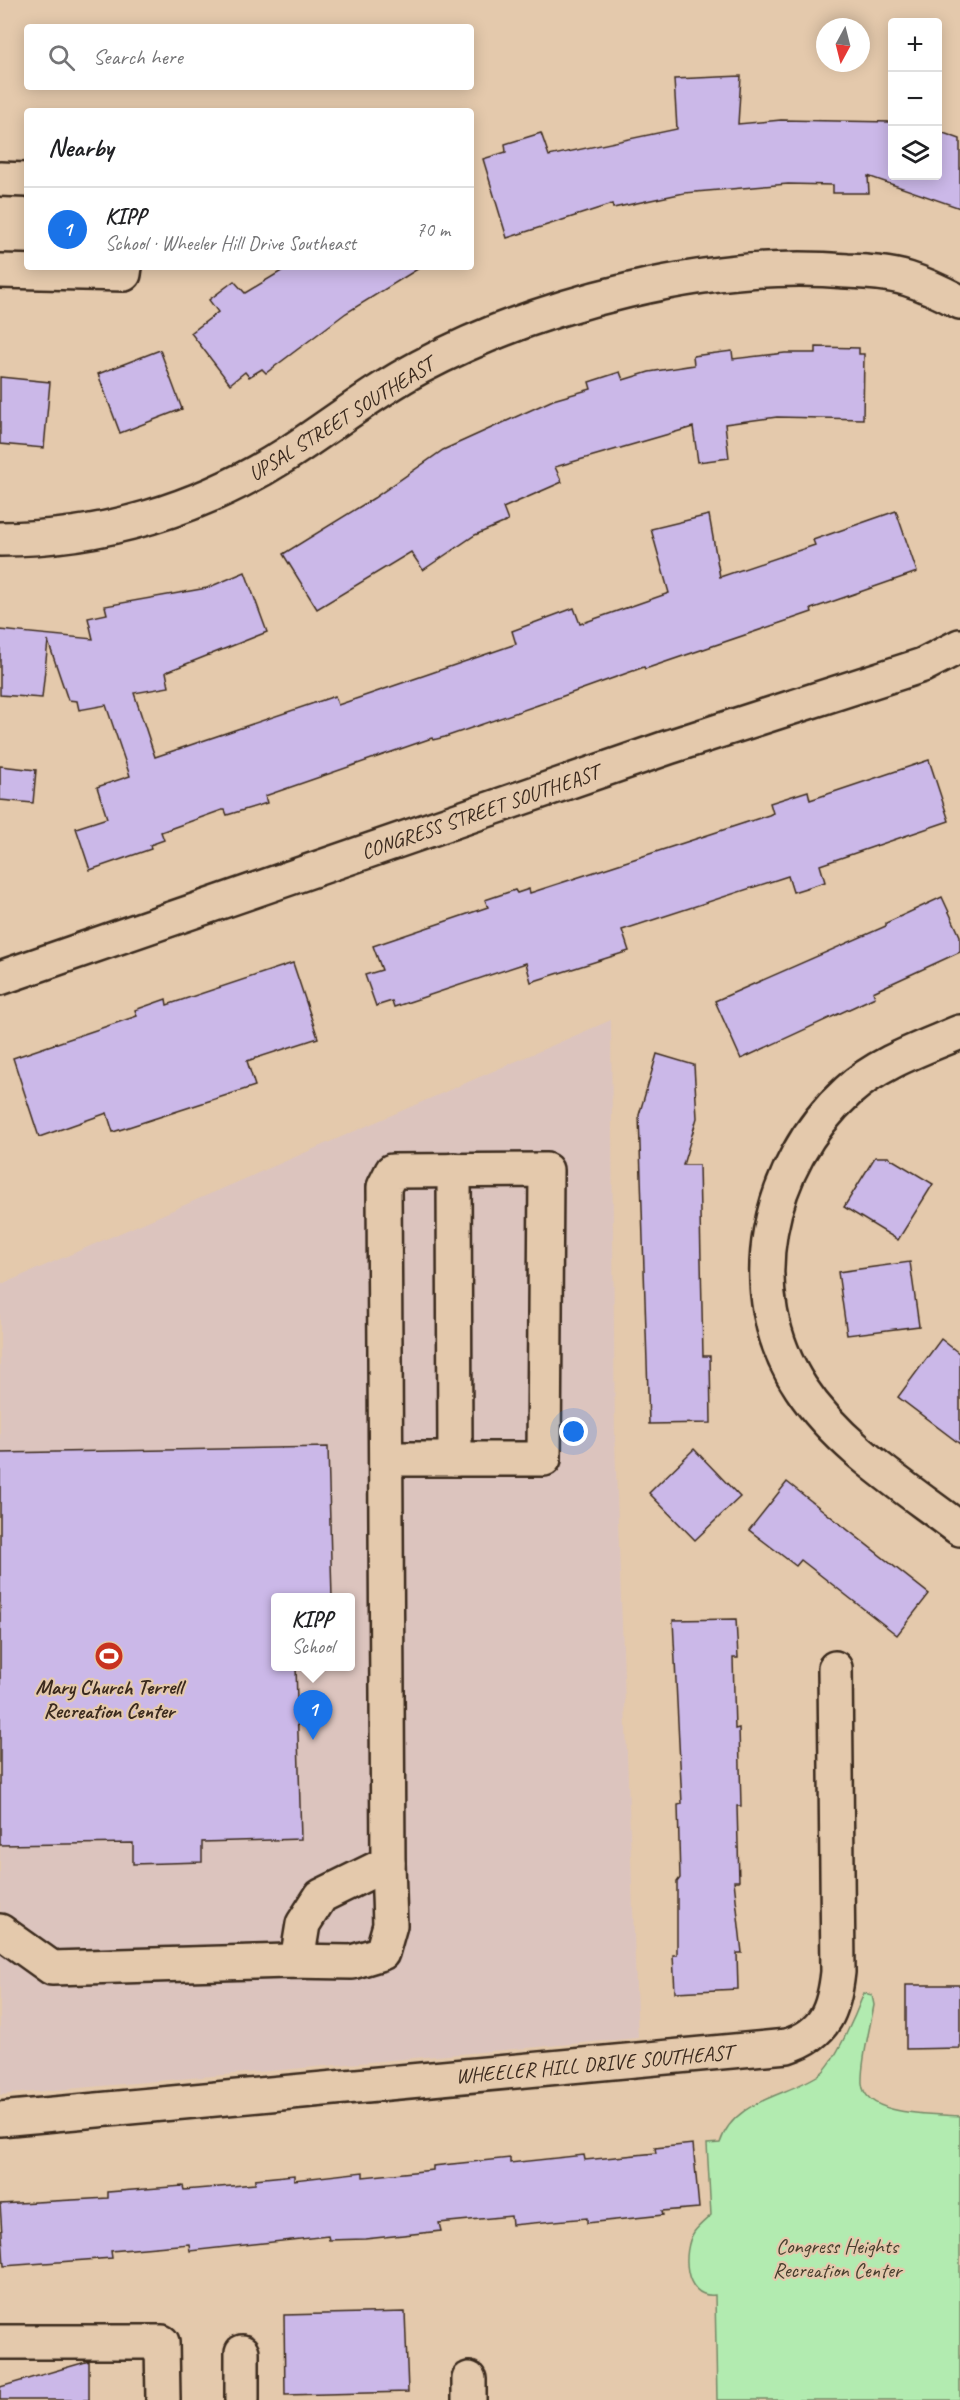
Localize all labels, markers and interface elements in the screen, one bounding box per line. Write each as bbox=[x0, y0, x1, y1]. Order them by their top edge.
north arrow bbox=[816, 18, 870, 72]
map controls bbox=[888, 18, 942, 180]
button: + bbox=[888, 18, 942, 72]
search box bbox=[24, 24, 474, 90]
icon: search bbox=[45, 41, 78, 74]
text: Search here bbox=[93, 43, 183, 71]
button: − bbox=[888, 72, 942, 126]
button: layers bbox=[888, 126, 942, 180]
text: Nearby bbox=[48, 131, 113, 164]
text: KIPP bbox=[105, 203, 146, 231]
text: 1 bbox=[63, 217, 72, 242]
text: 70 m bbox=[416, 217, 450, 242]
text: School · Wheeler Hill Drive Southeast bbox=[105, 231, 356, 256]
street label: UPSAL STREET SOUTHEAST bbox=[244, 349, 443, 487]
street label: CONGRESS STREET SOUTHEAST bbox=[358, 757, 607, 865]
your location bbox=[559, 1417, 588, 1446]
popup bbox=[271, 1593, 355, 1671]
text: KIPP bbox=[292, 1606, 332, 1634]
text: School bbox=[292, 1634, 335, 1659]
sports icon: Mary Church Terrell Recreation Center bbox=[93, 1640, 125, 1672]
place label: Mary Church Terrell Recreation Center bbox=[35, 1674, 187, 1724]
pin: 1 bbox=[294, 1690, 332, 1740]
street label: WHEELER HILL DRIVE SOUTHEAST bbox=[455, 2038, 739, 2089]
park label: Congress Heights Recreation Center bbox=[773, 2233, 904, 2283]

